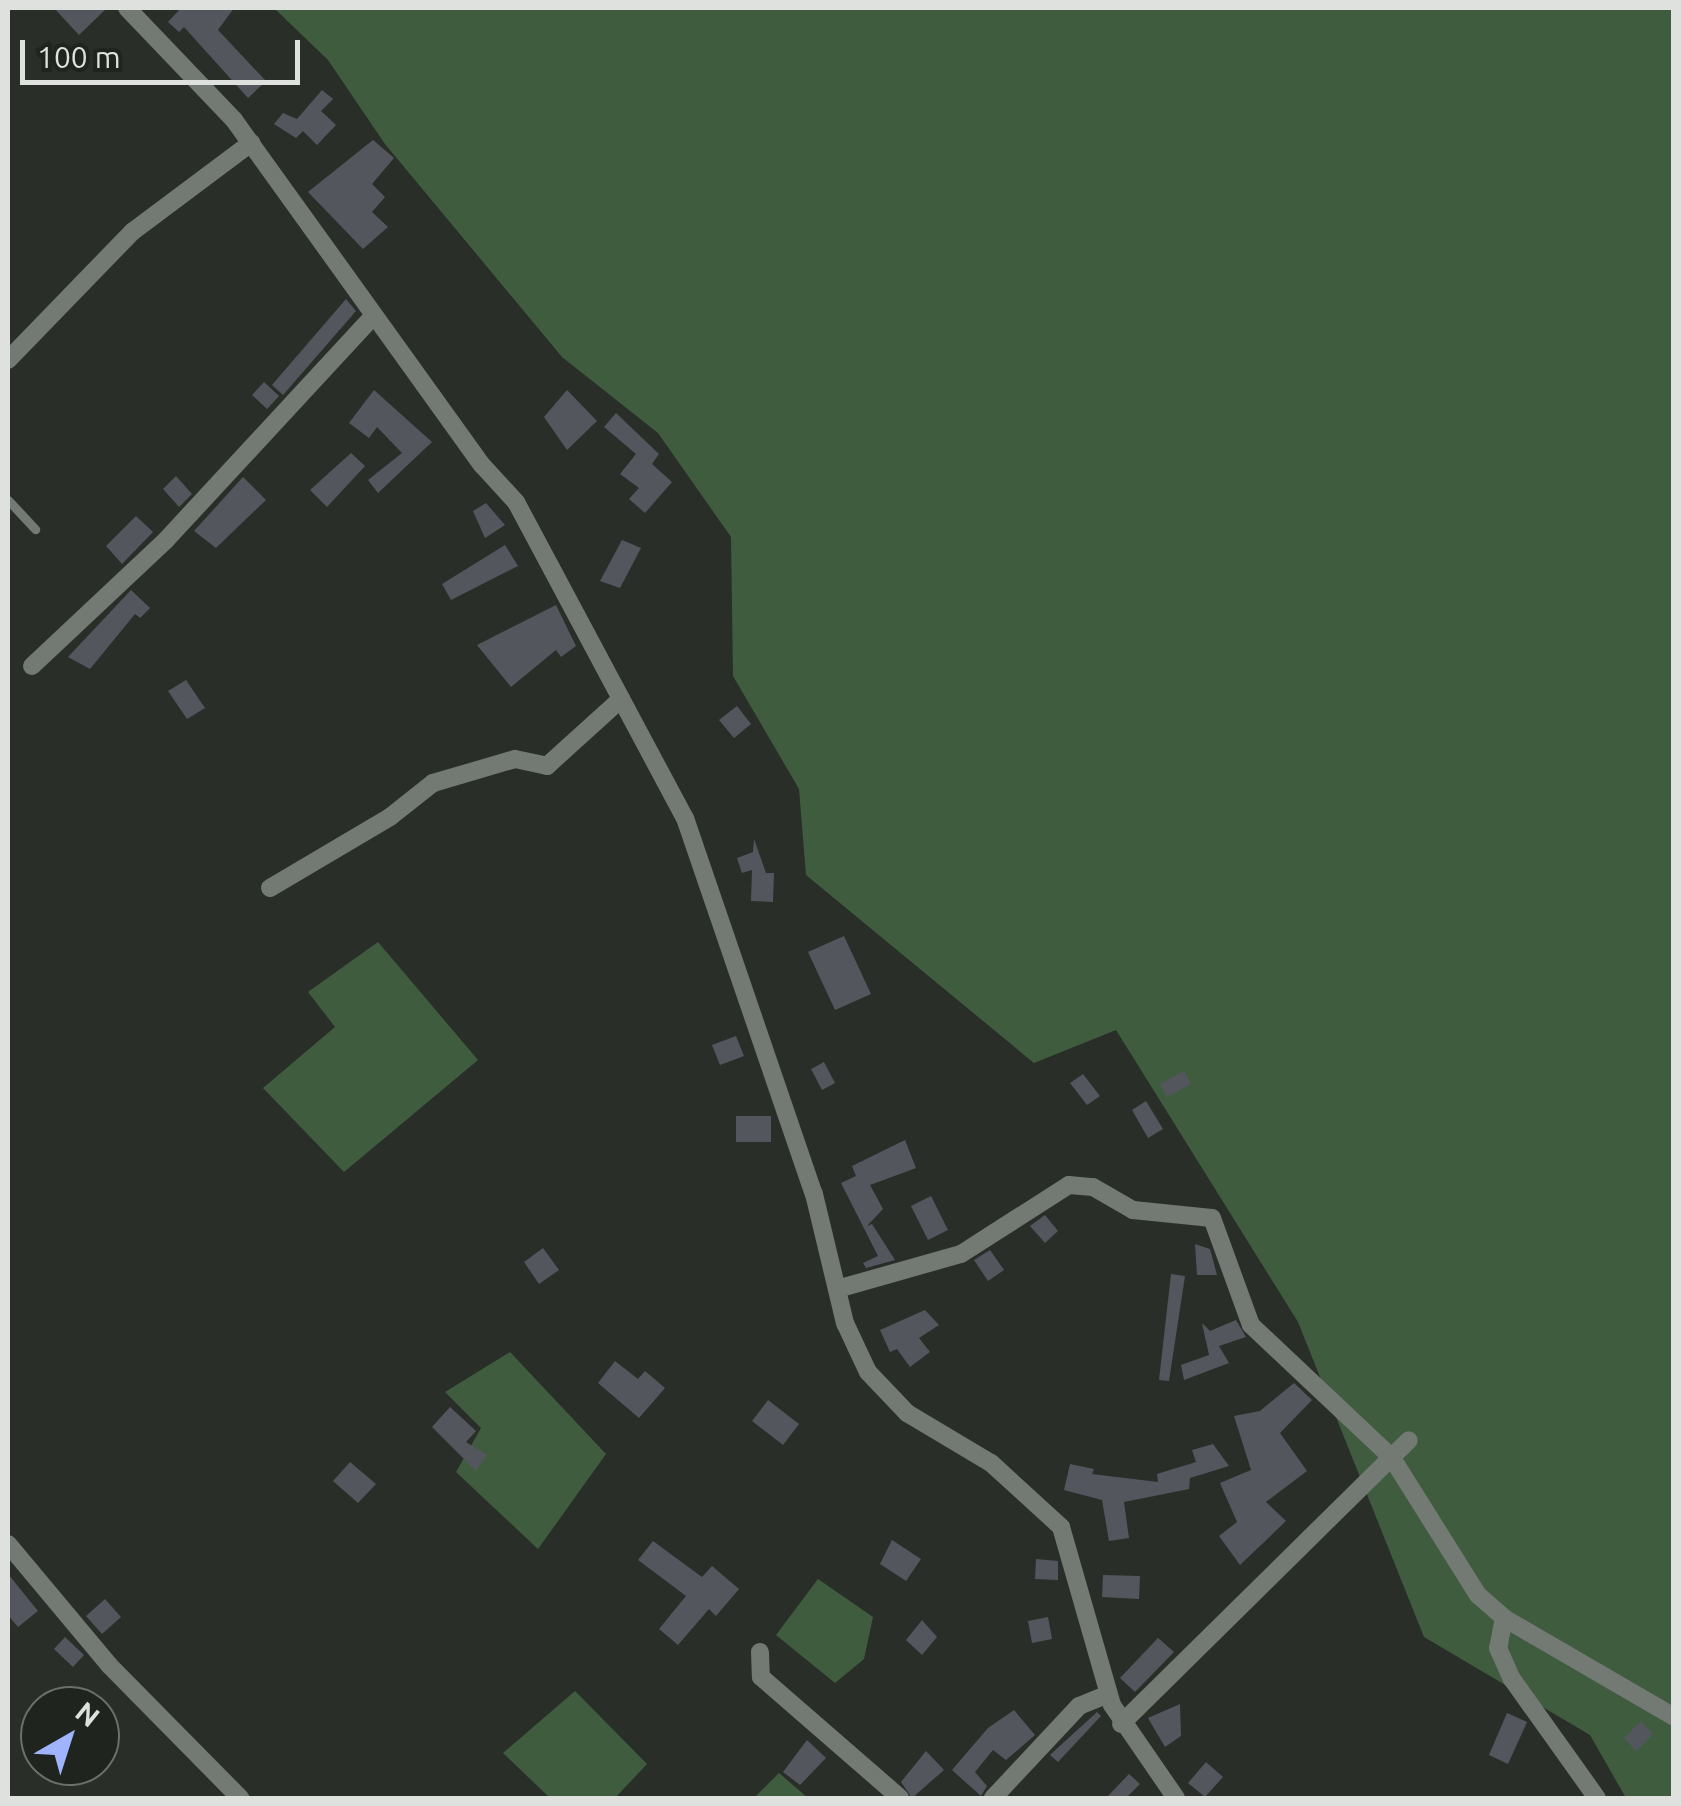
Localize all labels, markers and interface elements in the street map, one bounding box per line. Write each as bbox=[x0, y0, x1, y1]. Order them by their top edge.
scale bar bbox=[25, 20, 305, 82]
text: 100 m bbox=[37, 40, 121, 74]
north arrow bbox=[20, 1686, 120, 1786]
text: N bbox=[70, 1695, 106, 1732]

